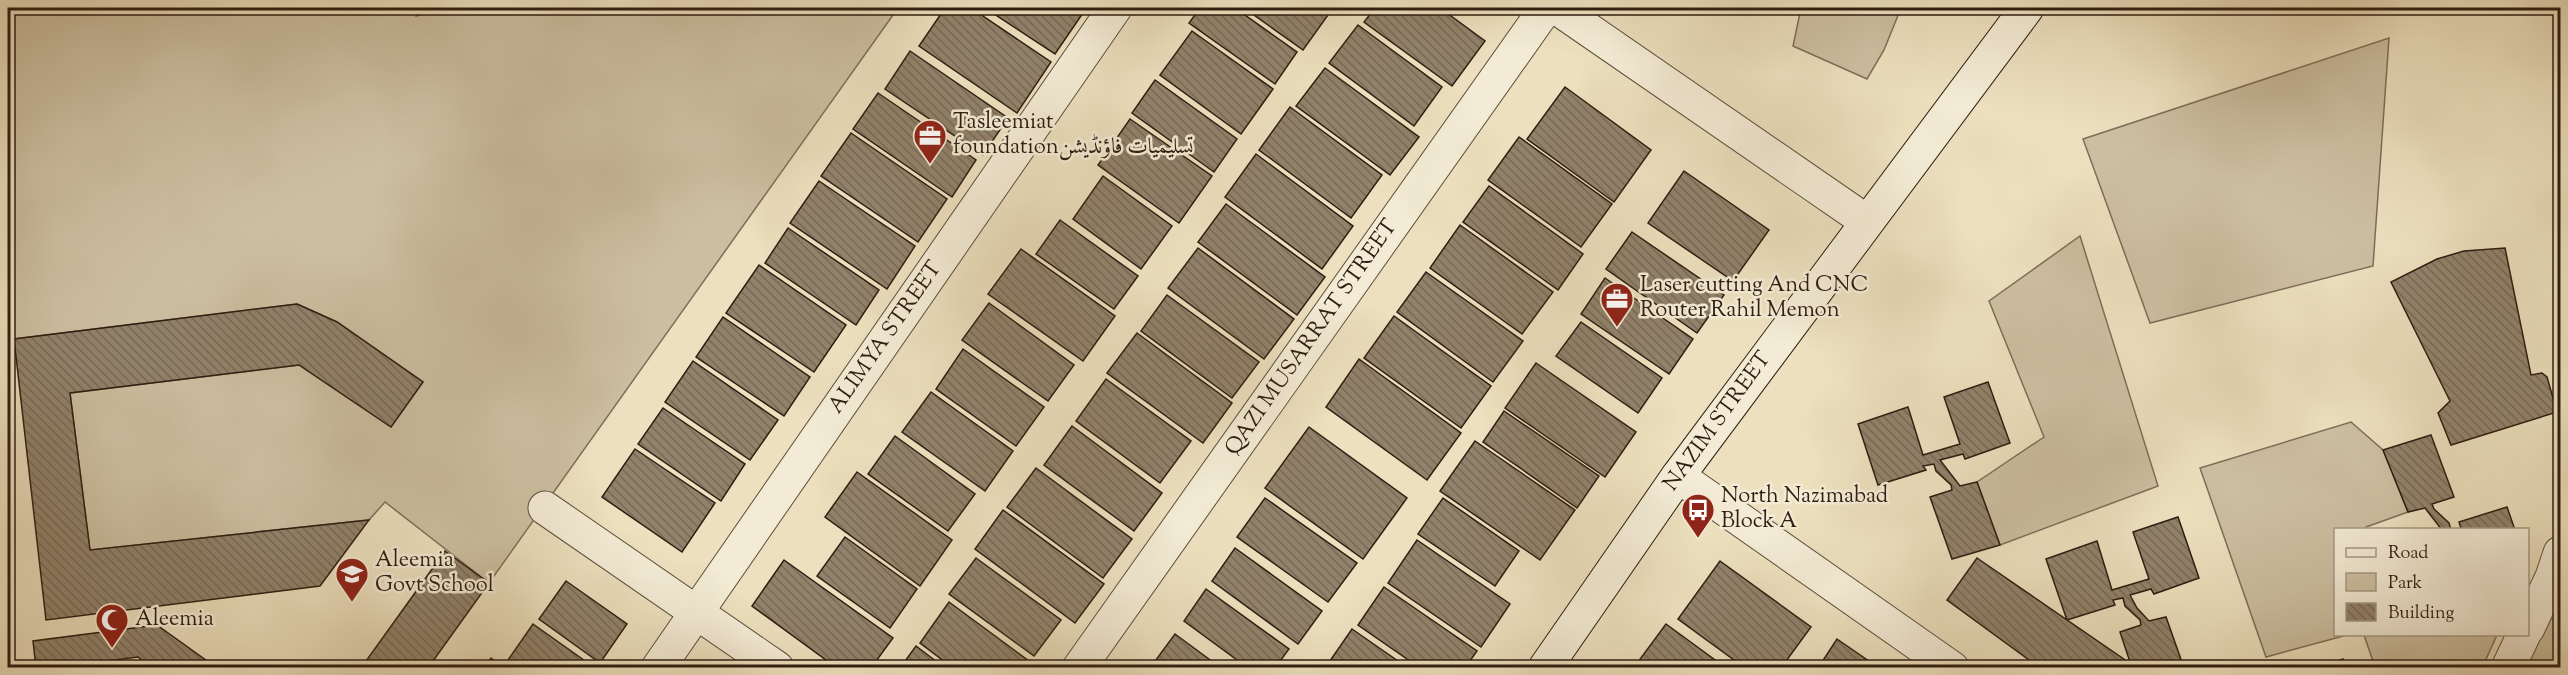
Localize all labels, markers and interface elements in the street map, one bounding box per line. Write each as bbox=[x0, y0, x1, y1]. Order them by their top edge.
place label: Tasleemiat foundationتسلیمیات فاؤنڈیشن bbox=[953, 107, 1194, 164]
office icon: Tasleemiat foundationتسلیمیات فاؤنڈیشن bbox=[912, 118, 948, 165]
street label: QAZI MUSARRAT STREET bbox=[1218, 213, 1406, 463]
street label: ALIMYA STREET bbox=[821, 255, 951, 421]
place label: Laser cutting And CNC Router Rahil Memon bbox=[1640, 270, 1868, 327]
office icon: Laser cutting And CNC Router Rahil Memon bbox=[1599, 281, 1635, 328]
street label: NAZIM STREET bbox=[1656, 345, 1780, 499]
place label: North Nazimabad Block A bbox=[1721, 481, 1888, 538]
bus stop icon: North Nazimabad Block A bbox=[1680, 492, 1716, 539]
legend bbox=[2334, 528, 2529, 636]
text: Road bbox=[2388, 541, 2428, 567]
place label: Aleemia Govt School bbox=[375, 545, 494, 602]
school or university icon: Aleemia Govt School bbox=[334, 556, 370, 603]
text: Park bbox=[2388, 571, 2423, 597]
text: Building bbox=[2388, 601, 2454, 627]
mosque icon: Aleemia bbox=[94, 602, 130, 649]
place label: Aleemia bbox=[135, 604, 214, 636]

